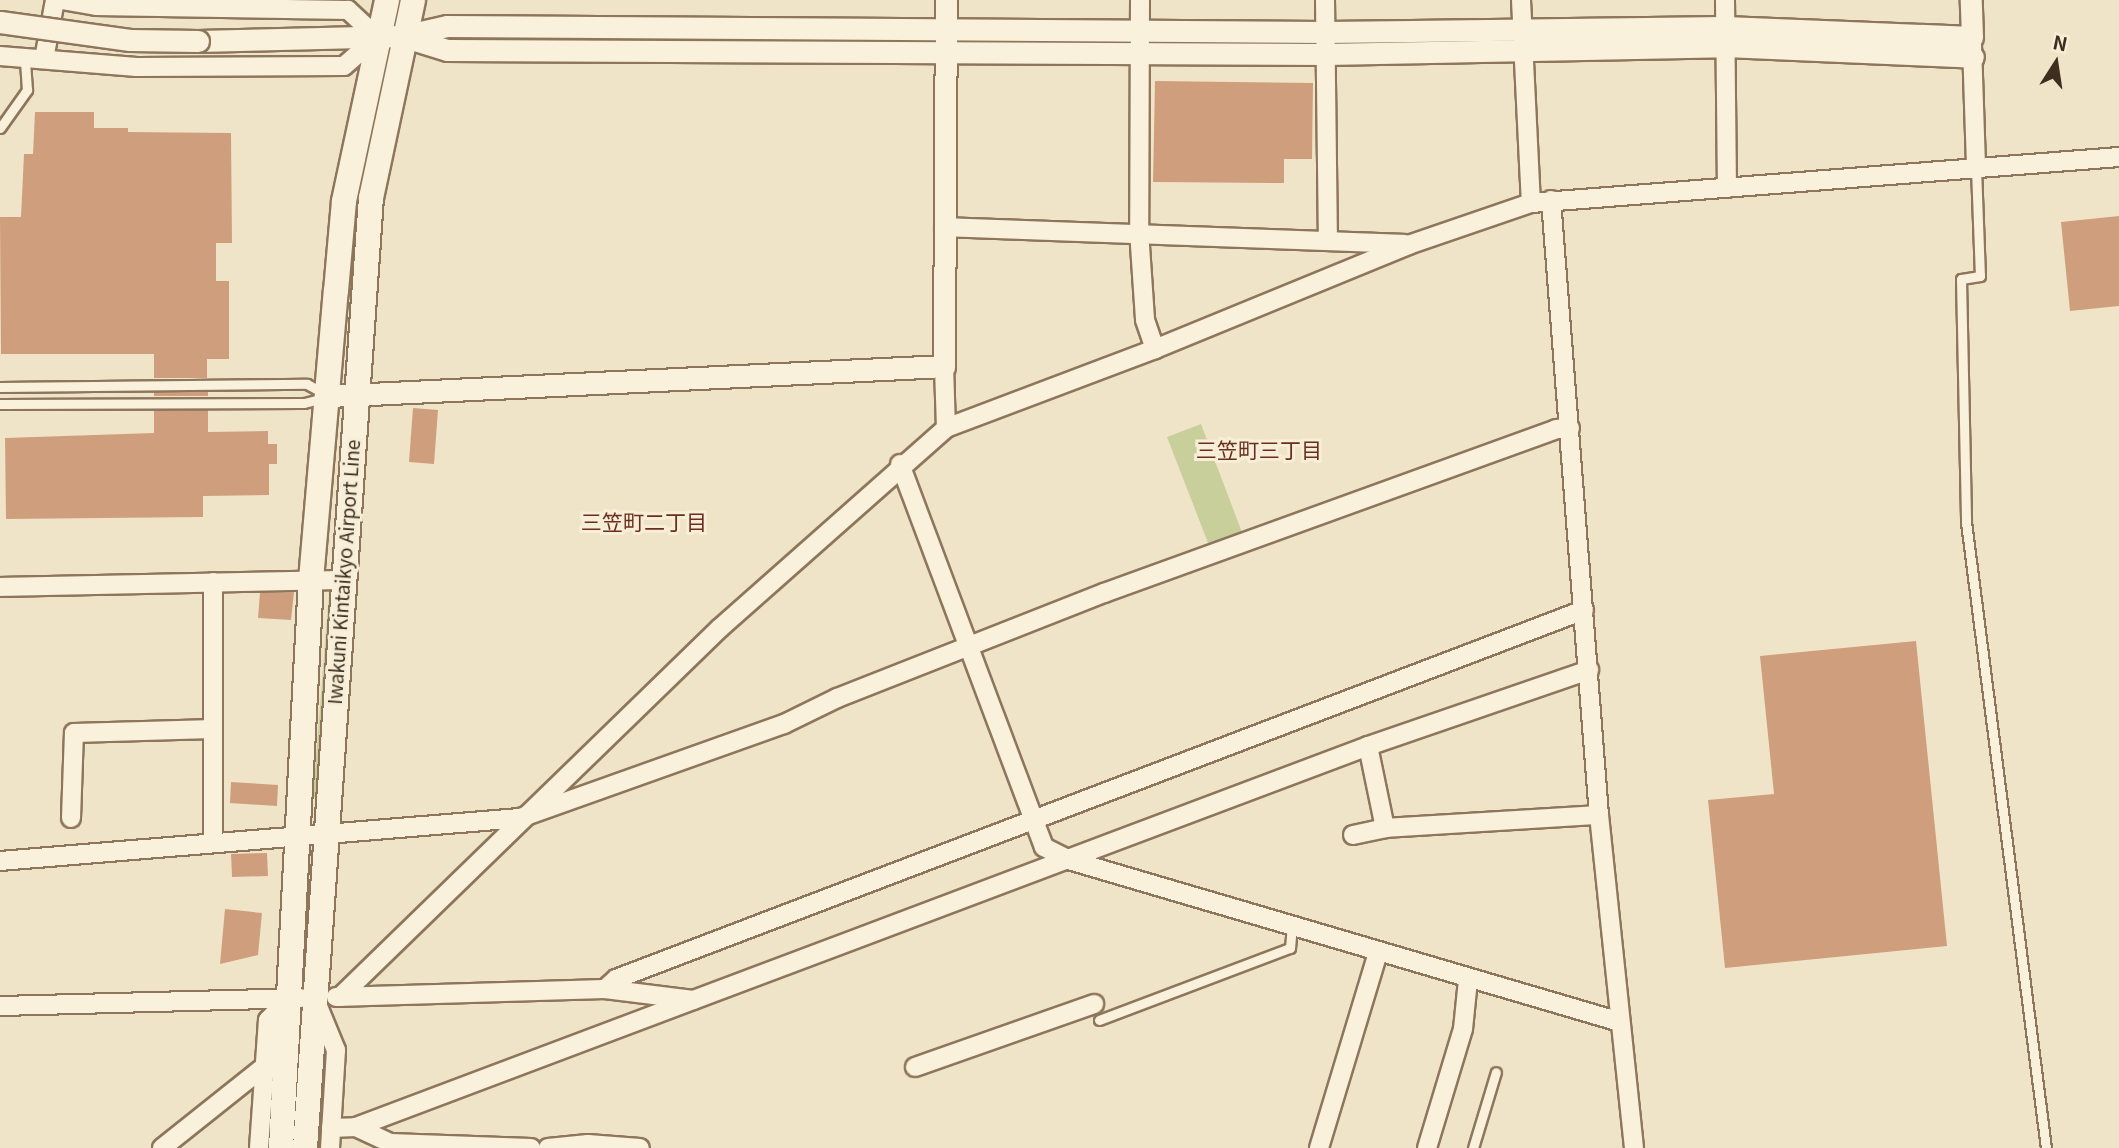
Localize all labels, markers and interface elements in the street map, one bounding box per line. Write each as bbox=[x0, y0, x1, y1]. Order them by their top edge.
text: N bbox=[2051, 27, 2070, 57]
north arrow bbox=[2021, 28, 2091, 98]
district label: 三笠町三丁目 bbox=[1196, 436, 1322, 462]
street label: Iwakuni Kintaikyo Airport Line bbox=[322, 439, 364, 705]
district label: 三笠町二丁目 bbox=[581, 508, 707, 534]

